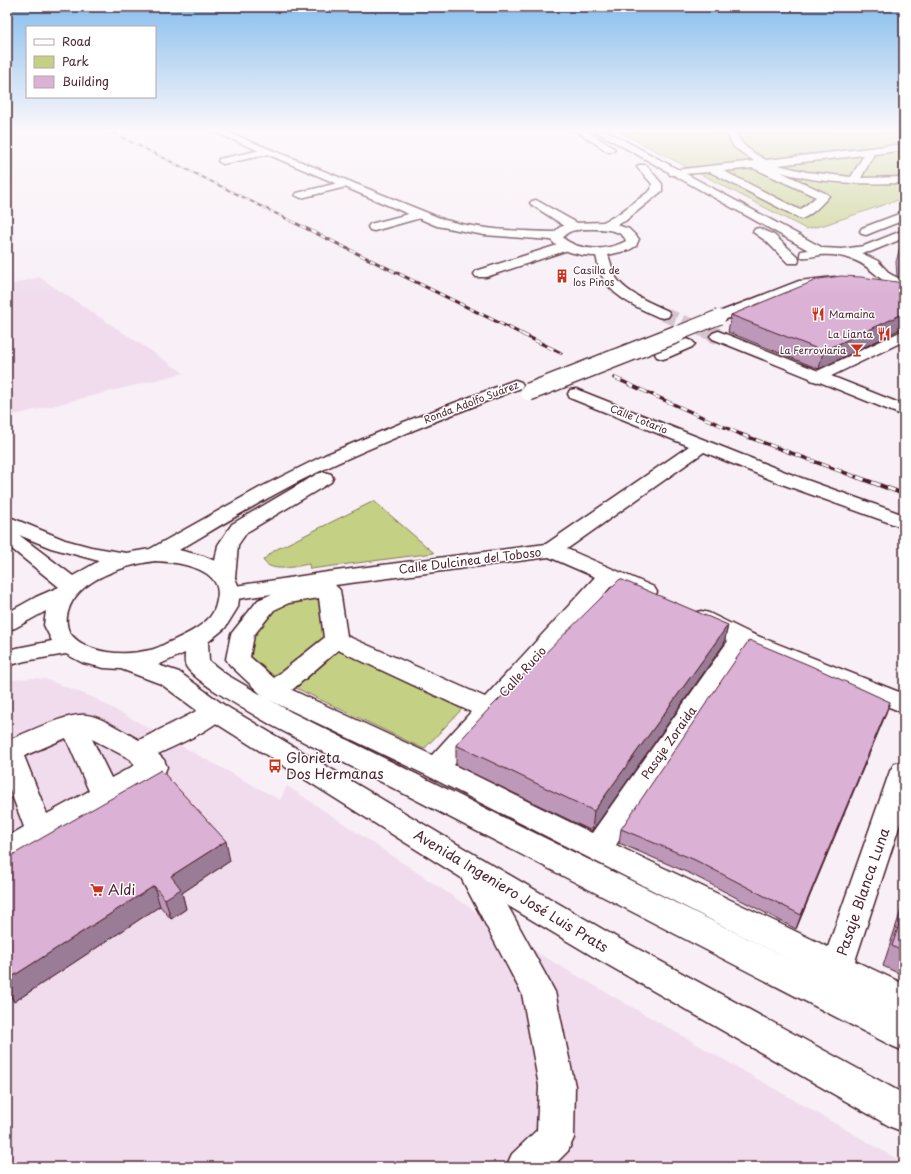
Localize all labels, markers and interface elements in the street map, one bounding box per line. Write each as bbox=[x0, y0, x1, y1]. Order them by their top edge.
legend bbox=[26, 26, 156, 98]
text: Road bbox=[62, 32, 91, 50]
text: Park bbox=[62, 52, 89, 70]
text: Building bbox=[62, 72, 109, 90]
place label: Casilla de los Pinos bbox=[573, 262, 621, 289]
building icon: Casilla de los Pinos bbox=[554, 268, 570, 284]
restaurant icon: Mamaina bbox=[810, 306, 826, 322]
place label: Mamaina bbox=[829, 306, 875, 321]
place label: La Lianta bbox=[828, 326, 874, 341]
restaurant icon: La Lianta bbox=[876, 326, 892, 342]
place label: La Ferroviaria bbox=[780, 342, 846, 357]
bar icon: La Ferroviaria bbox=[849, 342, 865, 358]
street label: Ronda Adolfo Suárez bbox=[421, 376, 521, 427]
street label: Calle Lotario bbox=[608, 400, 671, 437]
street label: Calle Dulcinea del Toboso bbox=[397, 542, 543, 578]
street label: Calle Rucio bbox=[494, 642, 550, 701]
street label: Pasaje Zoraida bbox=[636, 702, 701, 783]
place label: Glorieta Dos Hermanas bbox=[286, 747, 384, 784]
bus stop icon: Glorieta Dos Hermanas bbox=[267, 758, 283, 774]
street label: Avenida Ingeniero José Luis Prats bbox=[410, 824, 613, 957]
street label: Pasaje Blanca Luna bbox=[831, 825, 894, 958]
place label: Aldi bbox=[108, 879, 135, 900]
supermarket icon: Aldi bbox=[89, 882, 105, 898]

